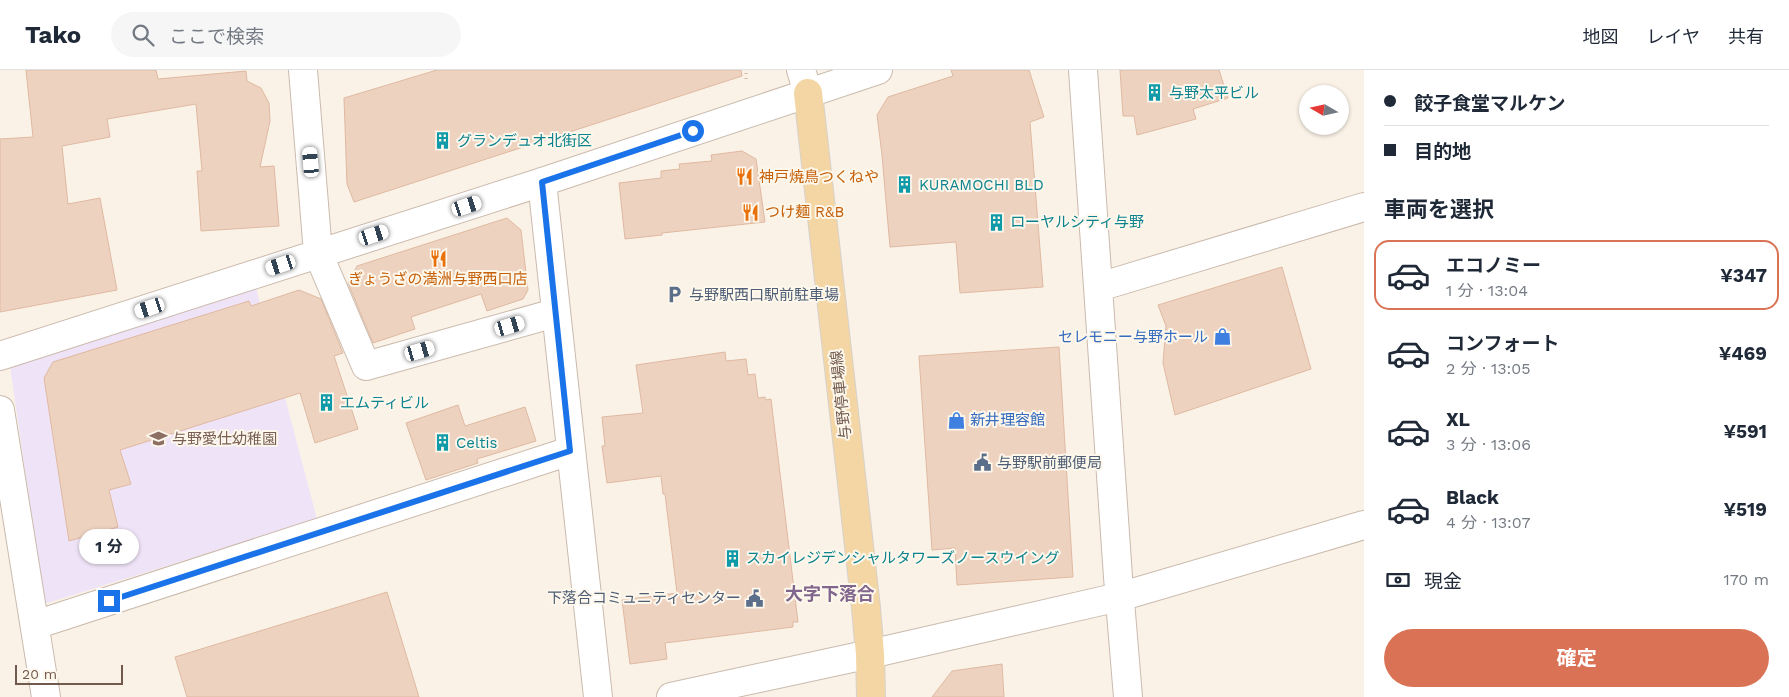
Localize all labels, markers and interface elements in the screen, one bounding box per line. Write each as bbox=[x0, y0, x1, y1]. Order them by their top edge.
search box bbox=[111, 12, 461, 57]
text: Tako bbox=[25, 21, 81, 49]
icon: search bbox=[129, 21, 157, 49]
text: ここで検索 bbox=[169, 25, 264, 48]
text: 地図 bbox=[1583, 26, 1619, 47]
text: レイヤ bbox=[1647, 26, 1700, 47]
text: 共有 bbox=[1728, 26, 1764, 47]
building icon: 与野太平ビル bbox=[1145, 83, 1165, 103]
place label: 与野太平ビル bbox=[1169, 84, 1259, 102]
north arrow bbox=[1299, 85, 1349, 135]
map controls bbox=[1299, 85, 1349, 135]
text: 餃子食堂マルケン bbox=[1414, 92, 1565, 115]
route start bbox=[682, 120, 704, 142]
building icon: グランデュオ北街区 bbox=[433, 131, 453, 151]
place label: グランデュオ北街区 bbox=[457, 132, 592, 150]
text: 目的地 bbox=[1414, 140, 1471, 163]
car bbox=[302, 146, 319, 178]
restaurant icon: 神戸焼鳥つくねや bbox=[735, 167, 755, 187]
place label: 神戸焼鳥つくねや bbox=[759, 168, 879, 186]
building icon: KURAMOCHI BLD bbox=[895, 175, 915, 195]
place label: KURAMOCHI BLD bbox=[919, 176, 1044, 194]
car bbox=[450, 194, 483, 218]
text: 車両を選択 bbox=[1384, 197, 1494, 222]
restaurant icon: つけ麺 R&B bbox=[741, 202, 761, 222]
place label: つけ麺 R&B bbox=[765, 203, 844, 221]
building icon: ローヤルシティ与野 bbox=[986, 212, 1006, 232]
place label: ローヤルシティ与野 bbox=[1010, 213, 1144, 231]
car bbox=[357, 223, 390, 247]
restaurant icon: ぎょうざの満洲与野西口店 bbox=[428, 248, 448, 268]
car bbox=[264, 253, 297, 277]
icon: car bbox=[1386, 253, 1431, 298]
text: エコノミー bbox=[1446, 254, 1541, 277]
text: ¥347 bbox=[1720, 264, 1767, 287]
place label: ぎょうざの満洲与野西口店 bbox=[348, 270, 528, 288]
text: 1 分 · 13:04 bbox=[1446, 281, 1528, 300]
parking icon: 与野駅西口駅前駐車場 bbox=[665, 285, 685, 305]
place label: 与野駅西口駅前駐車場 bbox=[689, 286, 839, 304]
car bbox=[133, 296, 166, 320]
car bbox=[493, 315, 526, 337]
shop icon: セレモニー与野ホール bbox=[1212, 327, 1232, 347]
place label: セレモニー与野ホール bbox=[1058, 328, 1208, 346]
icon: car bbox=[1386, 331, 1431, 376]
text: コンフォート bbox=[1446, 332, 1559, 355]
car bbox=[403, 340, 436, 362]
text: ¥469 bbox=[1719, 342, 1767, 365]
street label: 与野停車場線 bbox=[827, 349, 855, 441]
text: 2 分 · 13:05 bbox=[1446, 359, 1531, 378]
building icon: エムティビル bbox=[316, 393, 336, 413]
place label: エムティビル bbox=[340, 394, 429, 412]
text: XL bbox=[1446, 408, 1470, 431]
icon: car bbox=[1386, 409, 1431, 454]
shop icon: 新井理容館 bbox=[946, 410, 966, 430]
place label: 新井理容館 bbox=[970, 411, 1045, 429]
text: ¥591 bbox=[1723, 420, 1767, 443]
school or university icon: 与野愛仕幼稚園 bbox=[148, 429, 168, 449]
place label: 与野愛仕幼稚園 bbox=[172, 430, 277, 448]
building icon: Celtis bbox=[432, 433, 452, 453]
place label: Celtis bbox=[456, 434, 498, 452]
text: 3 分 · 13:06 bbox=[1446, 435, 1531, 454]
public building icon: 与野駅前郵便局 bbox=[973, 453, 993, 473]
place label: 与野駅前郵便局 bbox=[997, 454, 1102, 472]
text: Black bbox=[1446, 486, 1499, 509]
icon: car bbox=[1386, 487, 1431, 532]
text: ¥519 bbox=[1723, 498, 1767, 521]
text: 4 分 · 13:07 bbox=[1446, 513, 1530, 532]
callout: 1 分 bbox=[79, 528, 139, 564]
text: 1 分 bbox=[95, 537, 123, 556]
building icon: スカイレジデンシャルタワーズノースウイング bbox=[722, 548, 742, 568]
place label: スカイレジデンシャルタワーズノースウイング bbox=[746, 549, 1060, 567]
icon: cash bbox=[1384, 566, 1412, 594]
text: 現金 bbox=[1424, 570, 1462, 593]
text: 170 m bbox=[1723, 570, 1769, 589]
district label: 大字下落合 bbox=[785, 583, 875, 604]
public building icon: 下落合コミュニティセンター bbox=[745, 588, 765, 608]
place label: 下落合コミュニティセンター bbox=[547, 589, 741, 607]
route end bbox=[98, 590, 120, 612]
button: 確定 bbox=[1384, 629, 1769, 687]
scale bar bbox=[15, 662, 122, 685]
text: 20 m bbox=[22, 666, 57, 682]

